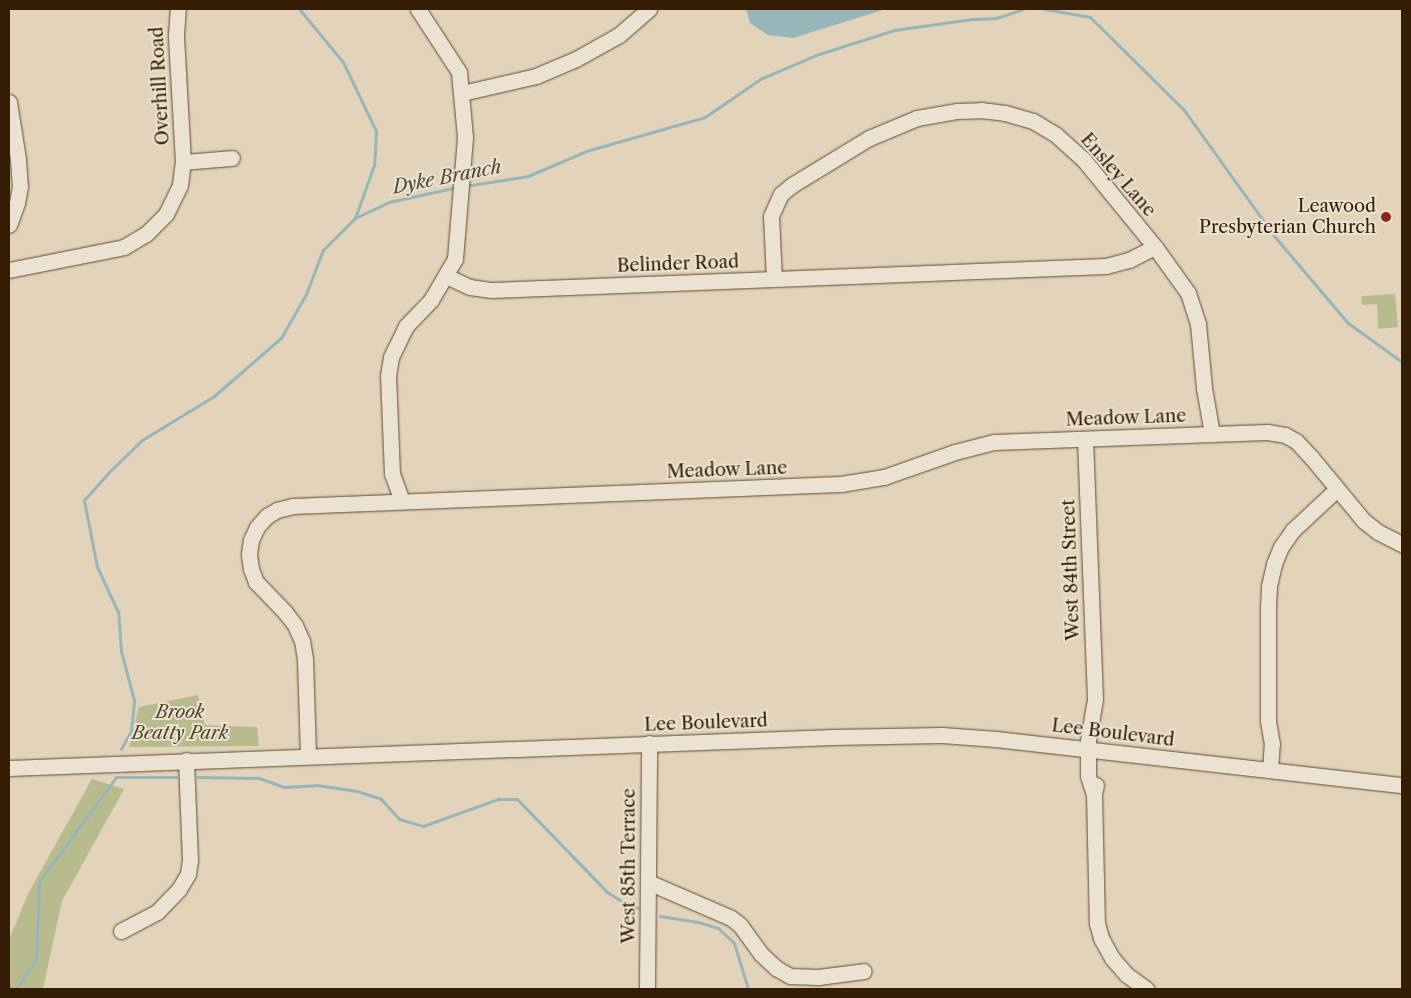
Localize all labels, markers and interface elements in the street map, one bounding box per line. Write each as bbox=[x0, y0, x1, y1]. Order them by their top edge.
street label: Overhill Road bbox=[146, 26, 174, 146]
street label: Ensley Lane bbox=[1076, 129, 1160, 221]
water label: Dyke Branch bbox=[391, 155, 503, 199]
place label: Leawood Presbyterian Church bbox=[1199, 196, 1376, 238]
marker: Leawood Presbyterian Church bbox=[1380, 211, 1392, 223]
street label: Belinder Road bbox=[616, 251, 740, 277]
street label: Meadow Lane bbox=[1065, 405, 1187, 431]
street label: Meadow Lane bbox=[666, 457, 788, 483]
street label: West 84th Street bbox=[1058, 499, 1084, 641]
park label: Brook Beatty Park bbox=[132, 702, 228, 744]
street label: Lee Boulevard bbox=[644, 710, 768, 736]
street label: Lee Boulevard bbox=[1050, 715, 1176, 751]
street label: West 85th Terrace bbox=[618, 788, 640, 944]

